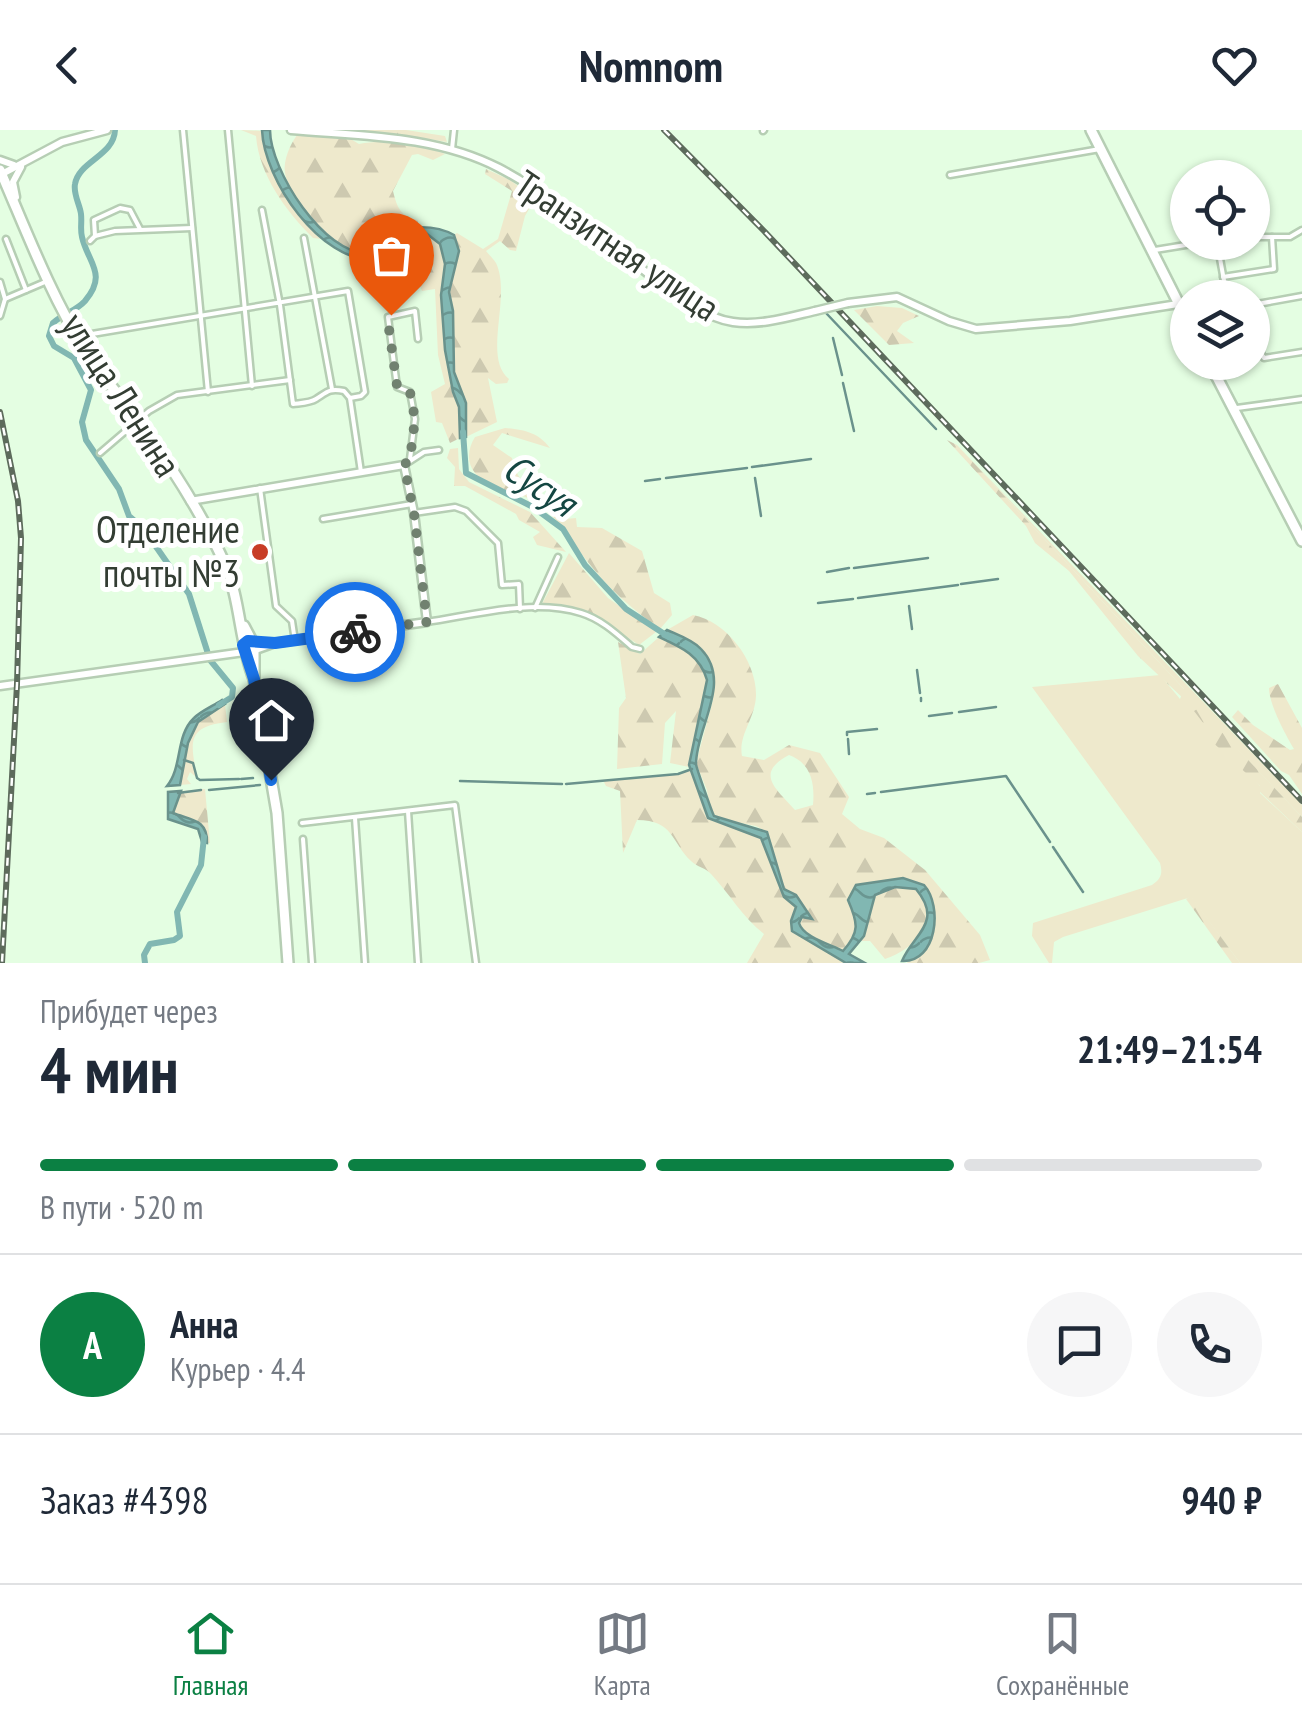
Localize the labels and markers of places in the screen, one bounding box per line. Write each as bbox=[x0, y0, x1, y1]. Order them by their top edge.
pin bbox=[349, 213, 434, 316]
place label: Отделение почты №3 bbox=[96, 504, 240, 597]
marker: Отделение почты №3 bbox=[249, 541, 271, 563]
pin bbox=[229, 678, 314, 781]

